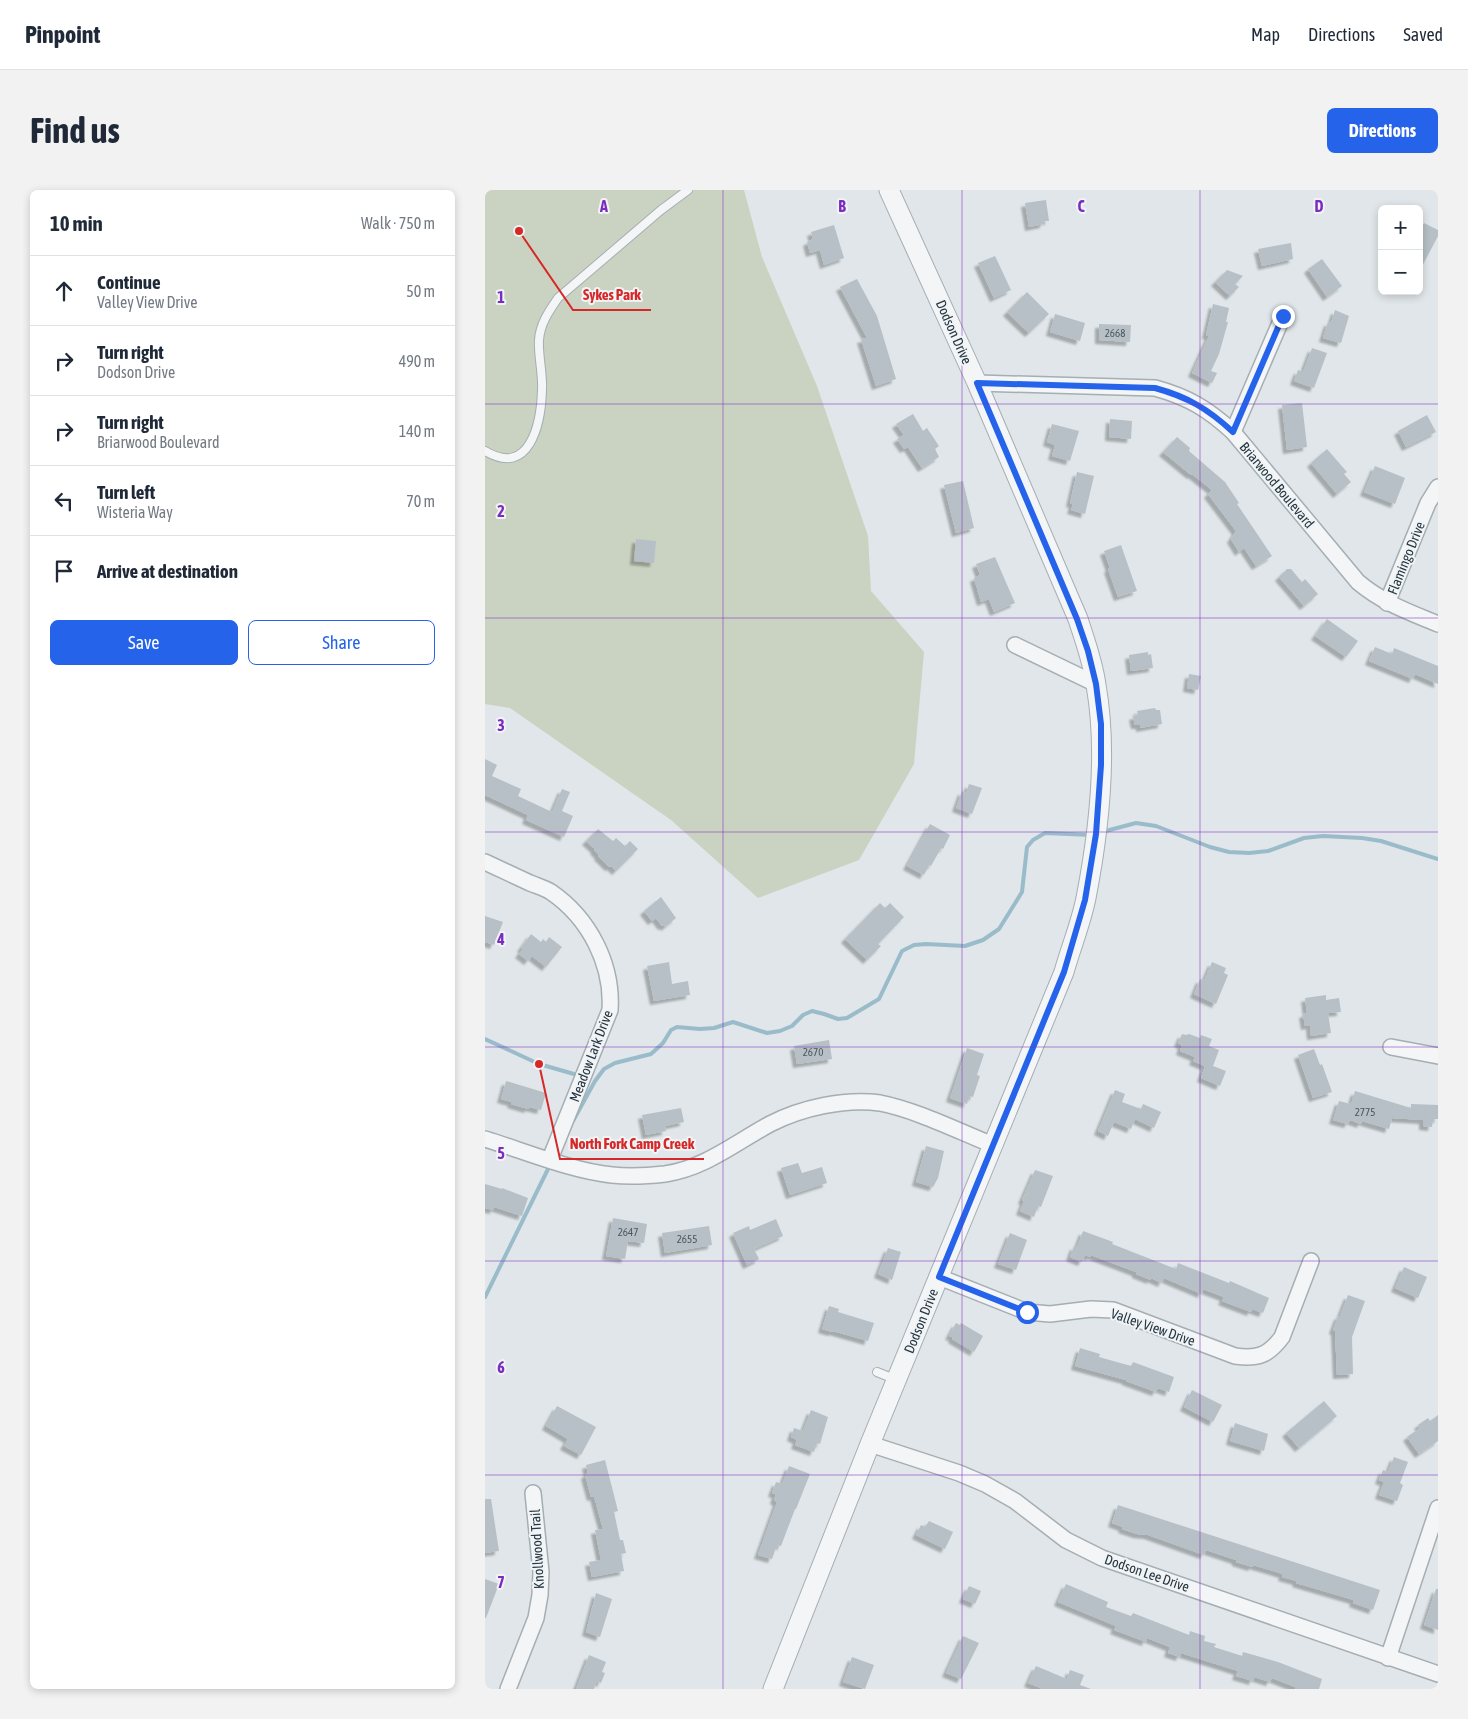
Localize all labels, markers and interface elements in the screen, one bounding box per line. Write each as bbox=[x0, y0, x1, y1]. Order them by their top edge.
text: Pinpoint bbox=[25, 21, 100, 48]
text: Map bbox=[1251, 24, 1280, 45]
text: Directions bbox=[1308, 24, 1375, 45]
text: Saved bbox=[1403, 24, 1443, 45]
button: Directions bbox=[1327, 108, 1438, 153]
text: Find us bbox=[30, 110, 120, 150]
text: A bbox=[599, 197, 608, 215]
text: B bbox=[838, 197, 846, 215]
text: C bbox=[1077, 197, 1085, 215]
text: D bbox=[1315, 197, 1324, 215]
map controls bbox=[1378, 205, 1423, 295]
button: + bbox=[1378, 205, 1423, 250]
text: 10 min bbox=[50, 211, 103, 235]
text: Walk · 750 m bbox=[361, 214, 435, 232]
button: − bbox=[1378, 250, 1423, 295]
text: Continue bbox=[97, 271, 161, 293]
icon: ahead bbox=[50, 277, 78, 305]
callout: Sykes Park bbox=[573, 280, 651, 310]
text: 50 m bbox=[406, 282, 435, 300]
text: Sykes Park bbox=[583, 286, 641, 303]
text: 1 bbox=[497, 288, 505, 306]
text: Valley View Drive bbox=[97, 293, 197, 311]
street label: Dodson Drive bbox=[933, 297, 975, 367]
route end bbox=[1272, 305, 1295, 328]
house number: 2668 bbox=[1105, 327, 1125, 339]
text: Turn right bbox=[97, 341, 164, 363]
icon: right bbox=[50, 347, 78, 375]
text: 490 m bbox=[399, 352, 435, 370]
text: Dodson Drive bbox=[97, 363, 175, 381]
text: Turn right bbox=[97, 411, 164, 433]
icon: right bbox=[50, 417, 78, 445]
text: 140 m bbox=[399, 422, 435, 440]
text: Briarwood Boulevard bbox=[97, 433, 220, 451]
street label: Briarwood Boulevard bbox=[1236, 439, 1318, 531]
text: Turn left bbox=[97, 481, 155, 503]
icon: left bbox=[50, 487, 78, 515]
text: 70 m bbox=[406, 492, 435, 510]
text: 2 bbox=[497, 502, 505, 520]
text: Wisteria Way bbox=[97, 503, 173, 521]
street label: Flamingo Drive bbox=[1384, 519, 1428, 597]
icon: arrive bbox=[50, 557, 78, 585]
text: Arrive at destination bbox=[97, 560, 238, 582]
button: Save bbox=[50, 620, 238, 665]
button: Share bbox=[248, 620, 435, 665]
text: 3 bbox=[497, 716, 505, 734]
text: 4 bbox=[496, 930, 505, 948]
street label: Meadow Lark Drive bbox=[566, 1008, 616, 1104]
house number: 2670 bbox=[803, 1046, 823, 1058]
house number: 2775 bbox=[1355, 1106, 1375, 1118]
callout: North Fork Camp Creek bbox=[560, 1129, 704, 1159]
text: North Fork Camp Creek bbox=[570, 1135, 695, 1152]
text: 5 bbox=[497, 1144, 505, 1162]
house number: 2647 bbox=[618, 1226, 638, 1238]
house number: 2655 bbox=[677, 1233, 697, 1245]
street label: Dodson Drive bbox=[901, 1286, 941, 1356]
route start bbox=[1016, 1301, 1039, 1324]
street label: Valley View Drive bbox=[1109, 1305, 1197, 1349]
text: 6 bbox=[497, 1358, 505, 1376]
street label: Knollwood Trail bbox=[527, 1508, 547, 1589]
street label: Dodson Lee Drive bbox=[1103, 1551, 1191, 1595]
text: 7 bbox=[497, 1573, 505, 1591]

